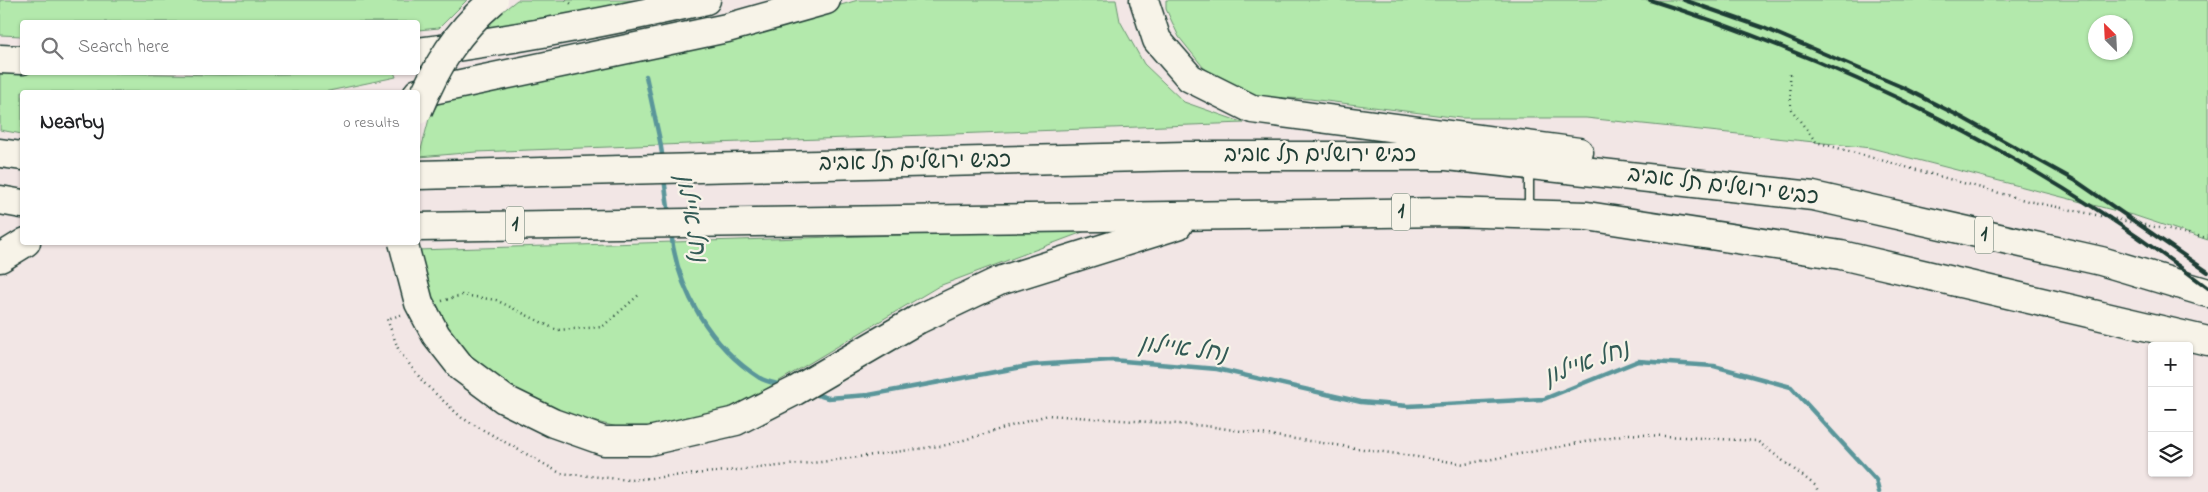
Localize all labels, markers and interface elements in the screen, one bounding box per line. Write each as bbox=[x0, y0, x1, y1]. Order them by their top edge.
north arrow bbox=[2088, 15, 2133, 60]
search box bbox=[20, 20, 420, 75]
icon: search bbox=[38, 34, 66, 62]
text: Search here bbox=[78, 34, 169, 61]
text: Nearby bbox=[40, 108, 104, 138]
text: 0 results bbox=[344, 111, 400, 135]
street label: כביש ירושלים תל אביב bbox=[1224, 140, 1416, 172]
street label: כביש ירושלים תל אביב bbox=[819, 145, 1011, 181]
street label: כביש ירושלים תל אביב bbox=[1626, 159, 1820, 215]
water label: נחל איילון bbox=[665, 171, 715, 267]
road number: 1 bbox=[1392, 193, 1410, 230]
road number: 1 bbox=[506, 206, 524, 244]
road number: 1 bbox=[1975, 216, 1993, 254]
water label: נחל איילון bbox=[1137, 327, 1231, 373]
water label: נחל איילון bbox=[1539, 332, 1636, 396]
map controls bbox=[2148, 342, 2193, 477]
button: + bbox=[2148, 342, 2193, 387]
button: − bbox=[2148, 387, 2193, 432]
button: layers bbox=[2148, 432, 2193, 477]

